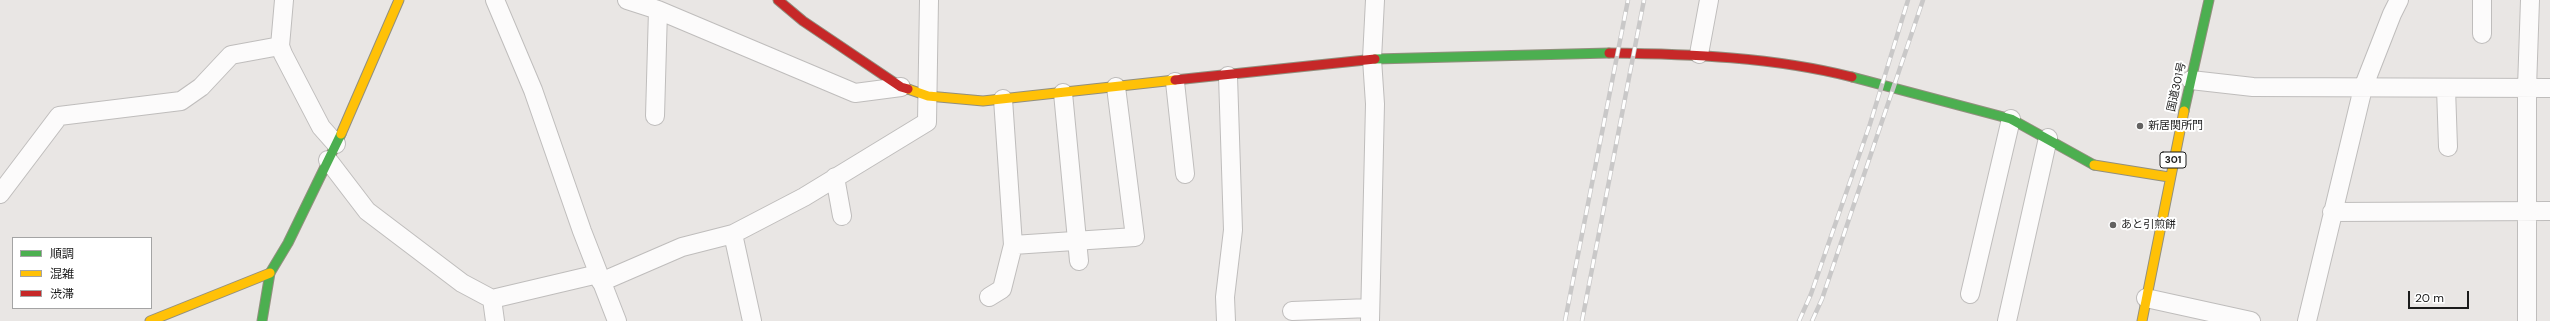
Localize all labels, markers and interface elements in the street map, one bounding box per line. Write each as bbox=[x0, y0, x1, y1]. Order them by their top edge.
street label: 国道301号 bbox=[2165, 61, 2189, 113]
place label: 新居関所門 bbox=[2148, 119, 2203, 133]
marker: 新居関所門 bbox=[2135, 121, 2145, 131]
road number: 301 bbox=[2160, 152, 2186, 168]
place label: あと引煎餅 bbox=[2121, 218, 2176, 232]
marker: あと引煎餅 bbox=[2108, 220, 2118, 230]
legend bbox=[12, 237, 152, 309]
text: 順調 bbox=[50, 246, 74, 262]
text: 混雑 bbox=[50, 266, 74, 282]
scale bar bbox=[2410, 283, 2471, 309]
text: 渋滞 bbox=[50, 286, 74, 302]
text: 20 m bbox=[2415, 290, 2444, 306]

